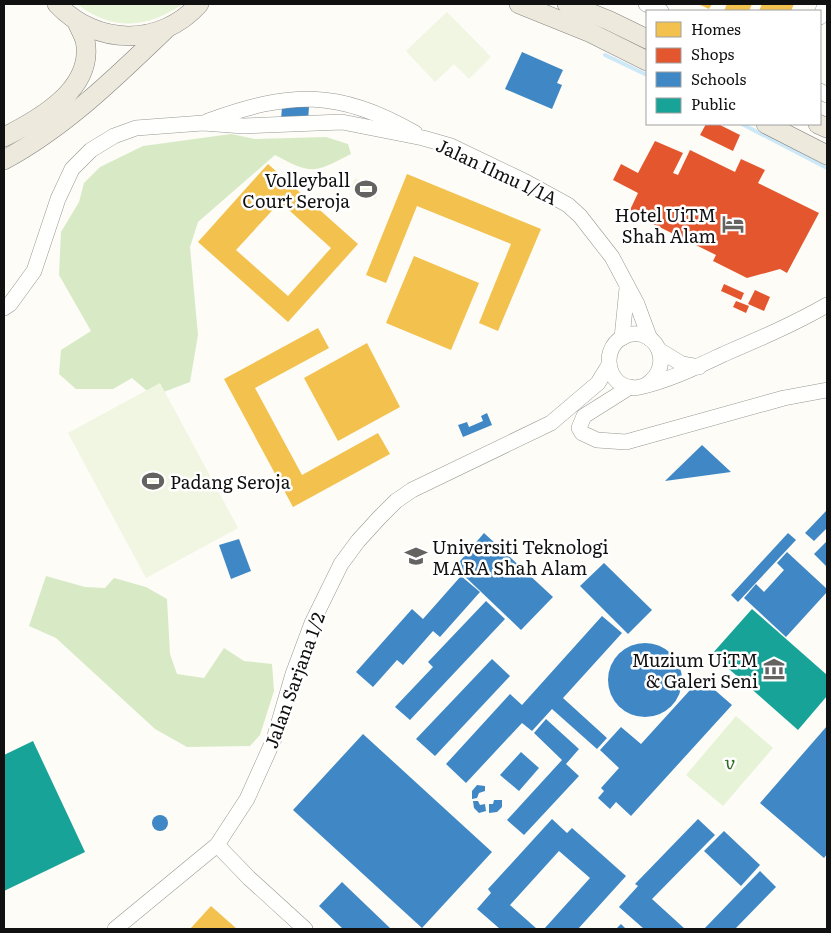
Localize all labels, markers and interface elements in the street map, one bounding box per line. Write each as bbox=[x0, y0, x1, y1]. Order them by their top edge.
legend bbox=[646, 10, 821, 125]
text: Homes bbox=[691, 17, 741, 40]
text: Shops bbox=[691, 42, 734, 65]
text: Schools bbox=[691, 67, 747, 90]
text: Public bbox=[691, 92, 736, 115]
street label: Jalan Ilmu 1/1A bbox=[432, 131, 562, 211]
place label: Volleyball Court Seroja bbox=[242, 166, 350, 214]
sports icon: Volleyball Court Seroja bbox=[353, 176, 379, 202]
place label: Hotel UiTM Shah Alam bbox=[615, 201, 716, 249]
hotel icon: Hotel UiTM Shah Alam bbox=[720, 211, 746, 237]
sports icon: Padang Seroja bbox=[140, 468, 166, 494]
place label: Padang Seroja bbox=[170, 468, 291, 495]
place label: Universiti Teknologi MARA Shah Alam bbox=[432, 533, 608, 581]
school or university icon: Universiti Teknologi MARA Shah Alam bbox=[403, 543, 429, 569]
street label: Jalan Sarjana 1/2 bbox=[257, 608, 331, 752]
place label: Muzium UiTM & Galeri Seni bbox=[632, 646, 758, 694]
museum icon: Muzium UiTM & Galeri Seni bbox=[761, 656, 787, 682]
park label: v bbox=[725, 748, 735, 775]

